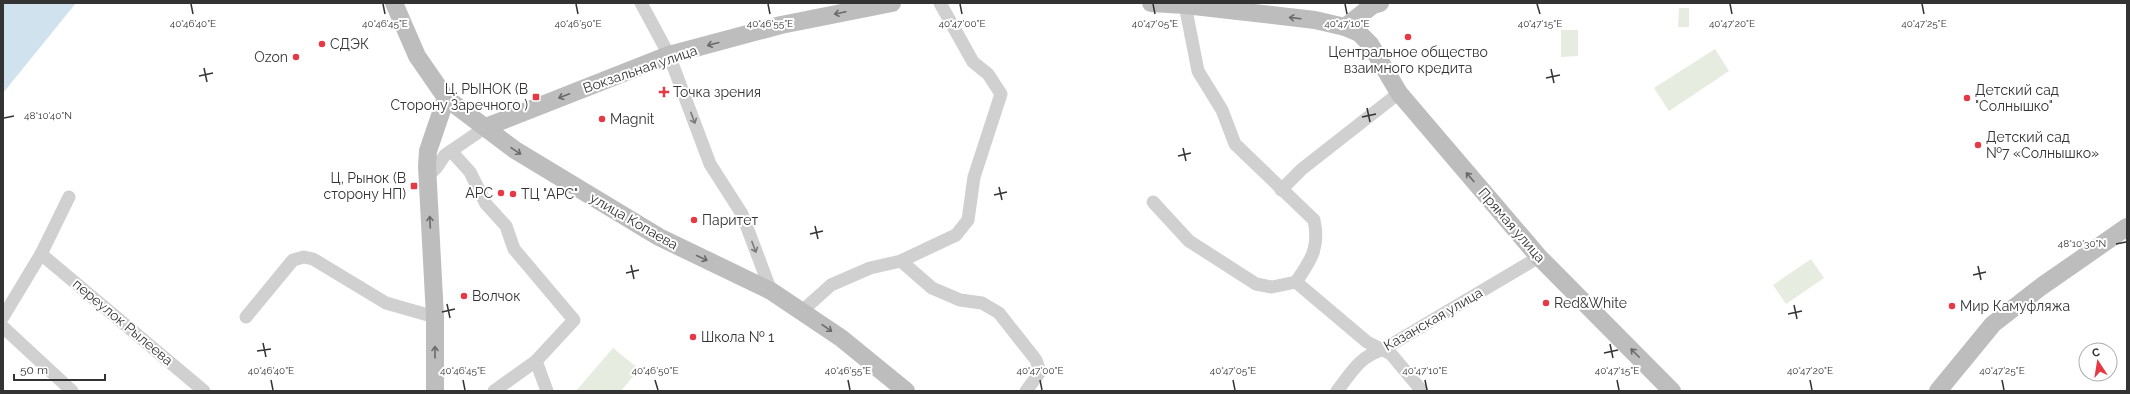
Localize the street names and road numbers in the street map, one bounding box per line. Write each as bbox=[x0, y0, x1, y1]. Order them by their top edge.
street label: Вокзальная улица bbox=[581, 42, 699, 96]
street label: Прямая улица bbox=[1475, 185, 1549, 265]
street label: улица Копаева bbox=[587, 189, 681, 253]
street label: переулок Рылеева bbox=[70, 276, 176, 368]
street label: Казанская улица bbox=[1381, 284, 1485, 354]

